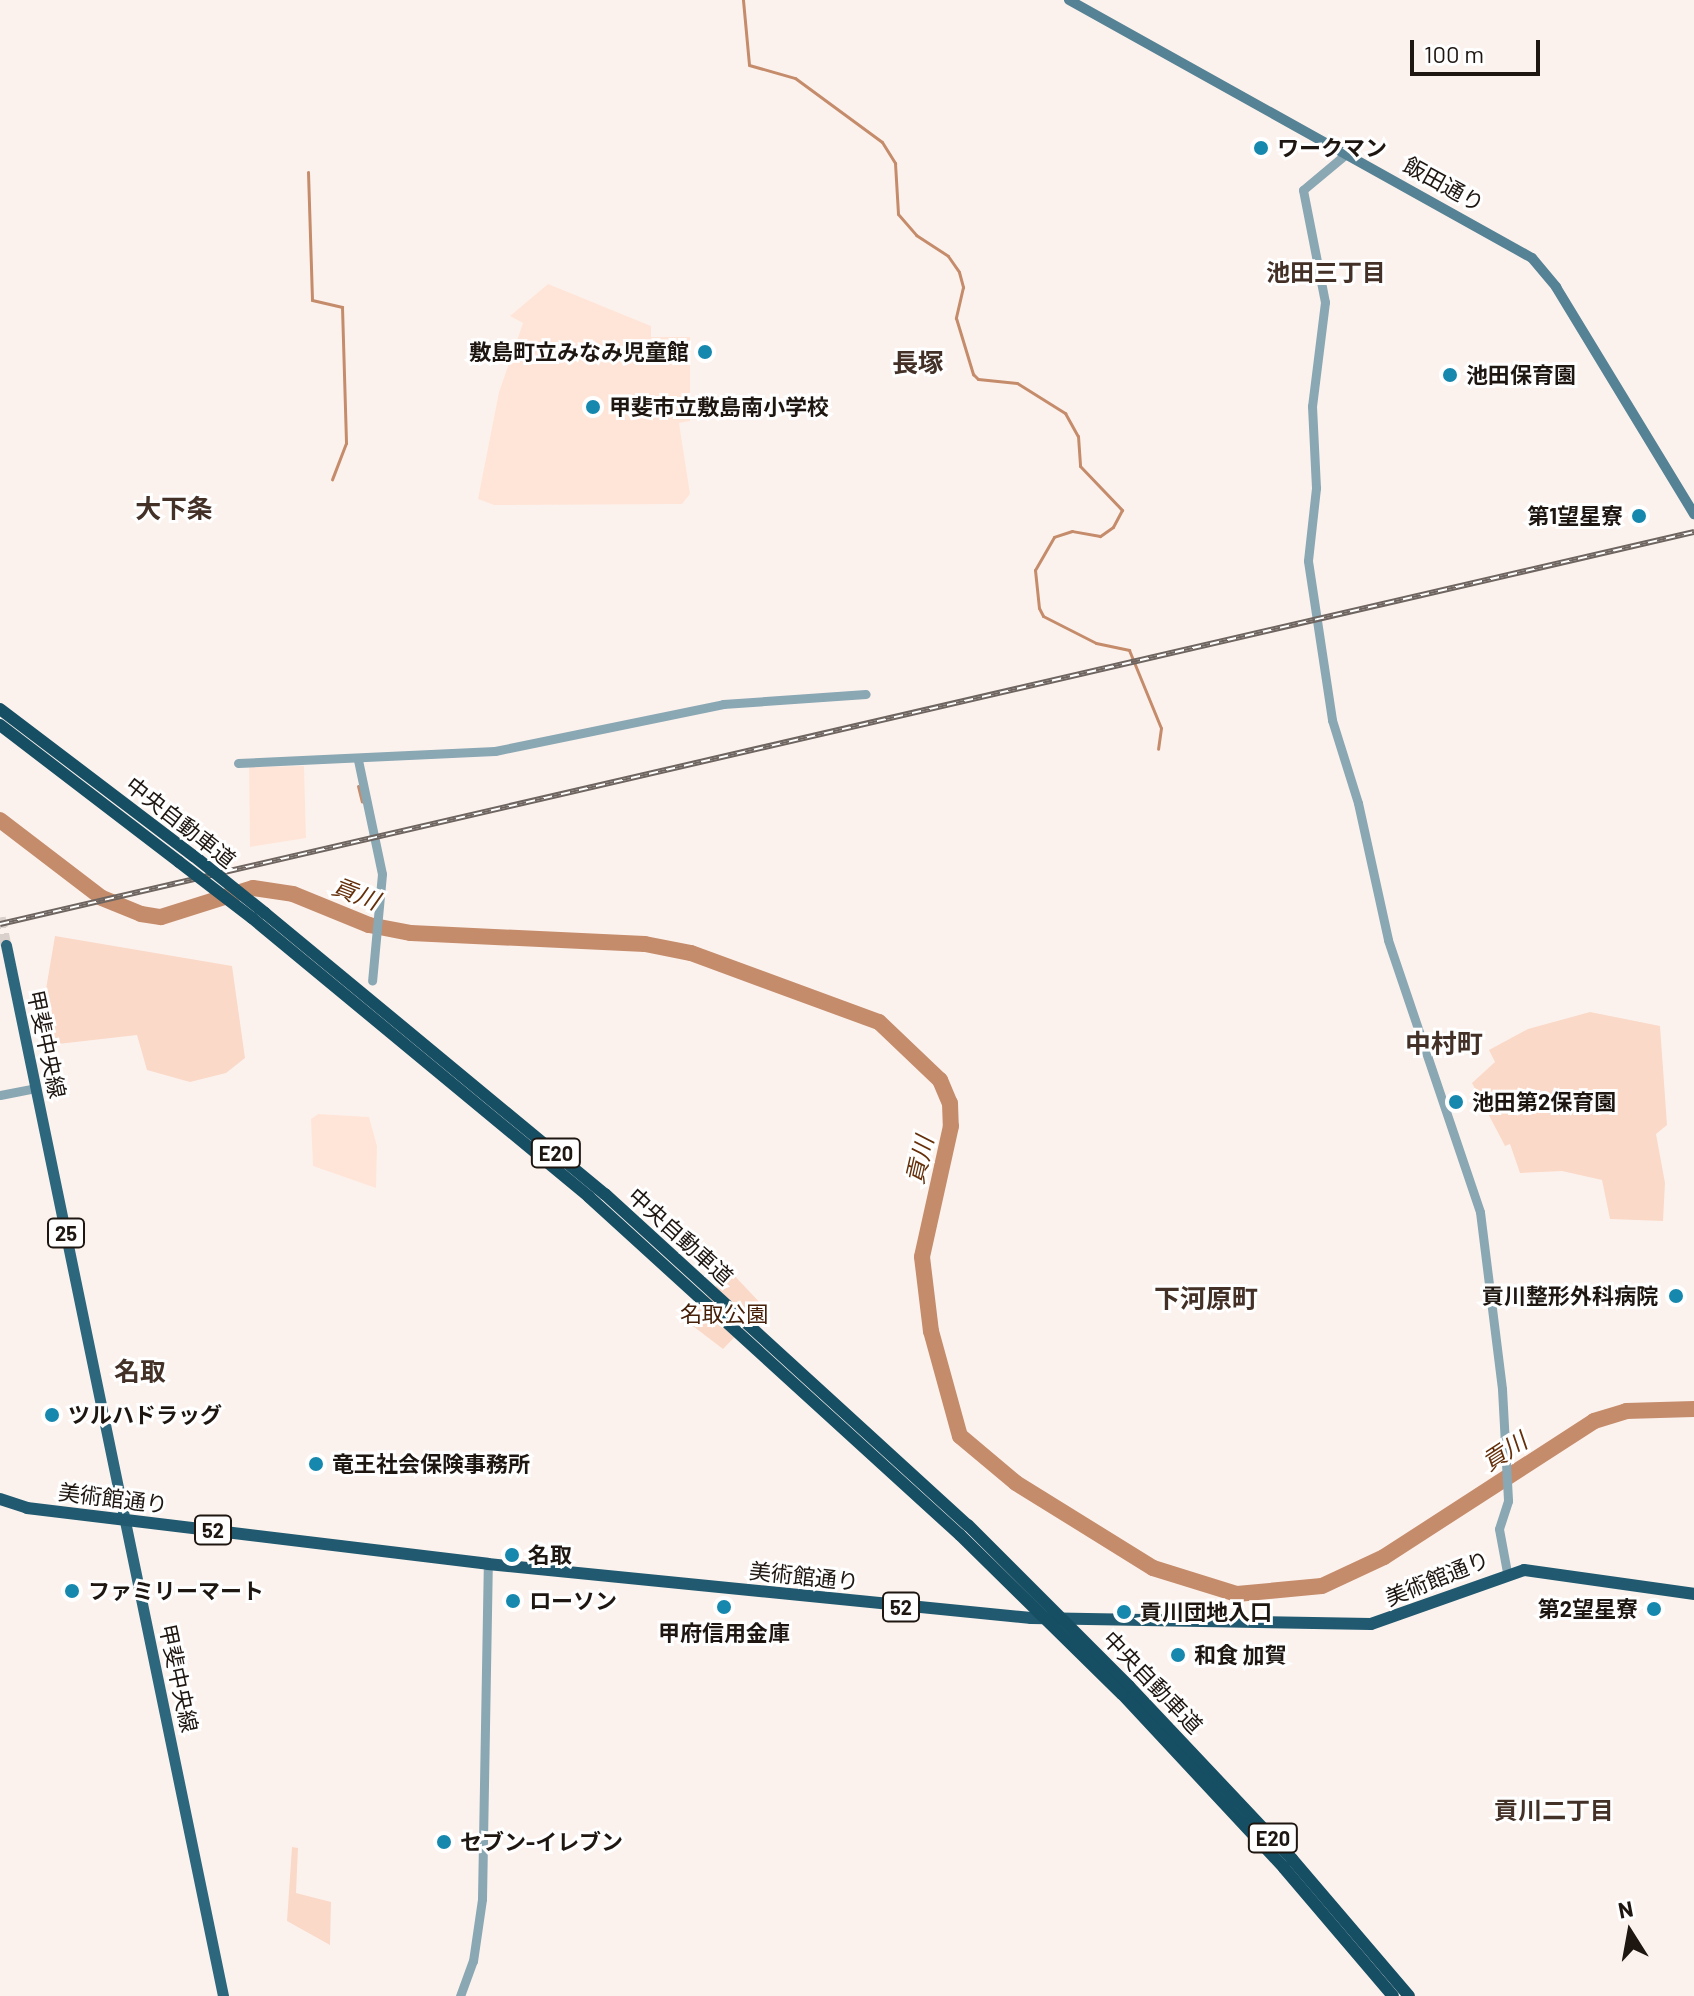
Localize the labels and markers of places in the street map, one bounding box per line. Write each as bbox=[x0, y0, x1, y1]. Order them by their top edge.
place label: ワークマン bbox=[1277, 135, 1387, 161]
marker: ワークマン bbox=[1252, 139, 1270, 157]
place label: 敷島町立みなみ児童館 bbox=[469, 339, 689, 365]
marker: 敷島町立みなみ児童館 bbox=[696, 343, 714, 361]
place label: 池田保育園 bbox=[1466, 362, 1576, 388]
marker: 池田保育園 bbox=[1441, 366, 1459, 384]
place label: 甲斐市立敷島南小学校 bbox=[609, 394, 829, 420]
marker: 甲斐市立敷島南小学校 bbox=[584, 398, 602, 416]
place label: 第1望星寮 bbox=[1527, 503, 1623, 529]
marker: 第1望星寮 bbox=[1630, 507, 1648, 525]
place label: 池田第2保育園 bbox=[1472, 1089, 1616, 1115]
marker: 池田第2保育園 bbox=[1447, 1093, 1465, 1111]
place label: 貢川整形外科病院 bbox=[1482, 1283, 1658, 1309]
marker: 貢川整形外科病院 bbox=[1665, 1285, 1687, 1307]
place label: ツルハドラッグ bbox=[68, 1402, 222, 1428]
marker: ツルハドラッグ bbox=[43, 1406, 61, 1424]
place label: 竜王社会保険事務所 bbox=[332, 1451, 530, 1477]
marker: 竜王社会保険事務所 bbox=[307, 1455, 325, 1473]
place label: 名取 bbox=[528, 1542, 572, 1568]
marker: 名取 bbox=[503, 1546, 521, 1564]
place label: ファミリーマート bbox=[88, 1578, 264, 1604]
marker: ファミリーマート bbox=[63, 1582, 81, 1600]
place label: ローソン bbox=[529, 1588, 617, 1614]
marker: ローソン bbox=[504, 1592, 522, 1610]
place label: 第2望星寮 bbox=[1538, 1596, 1638, 1622]
marker: 甲府信用金庫 bbox=[715, 1598, 733, 1616]
place label: 貢川団地入口 bbox=[1140, 1599, 1272, 1625]
marker: 第2望星寮 bbox=[1645, 1600, 1663, 1618]
marker: 貢川団地入口 bbox=[1115, 1603, 1133, 1621]
place label: 甲府信用金庫 bbox=[658, 1620, 790, 1646]
place label: 和食 加賀 bbox=[1194, 1642, 1286, 1668]
marker: 和食 加賀 bbox=[1169, 1646, 1187, 1664]
place label: セブン-イレブン bbox=[460, 1829, 623, 1855]
marker: セブン-イレブン bbox=[435, 1833, 453, 1851]

